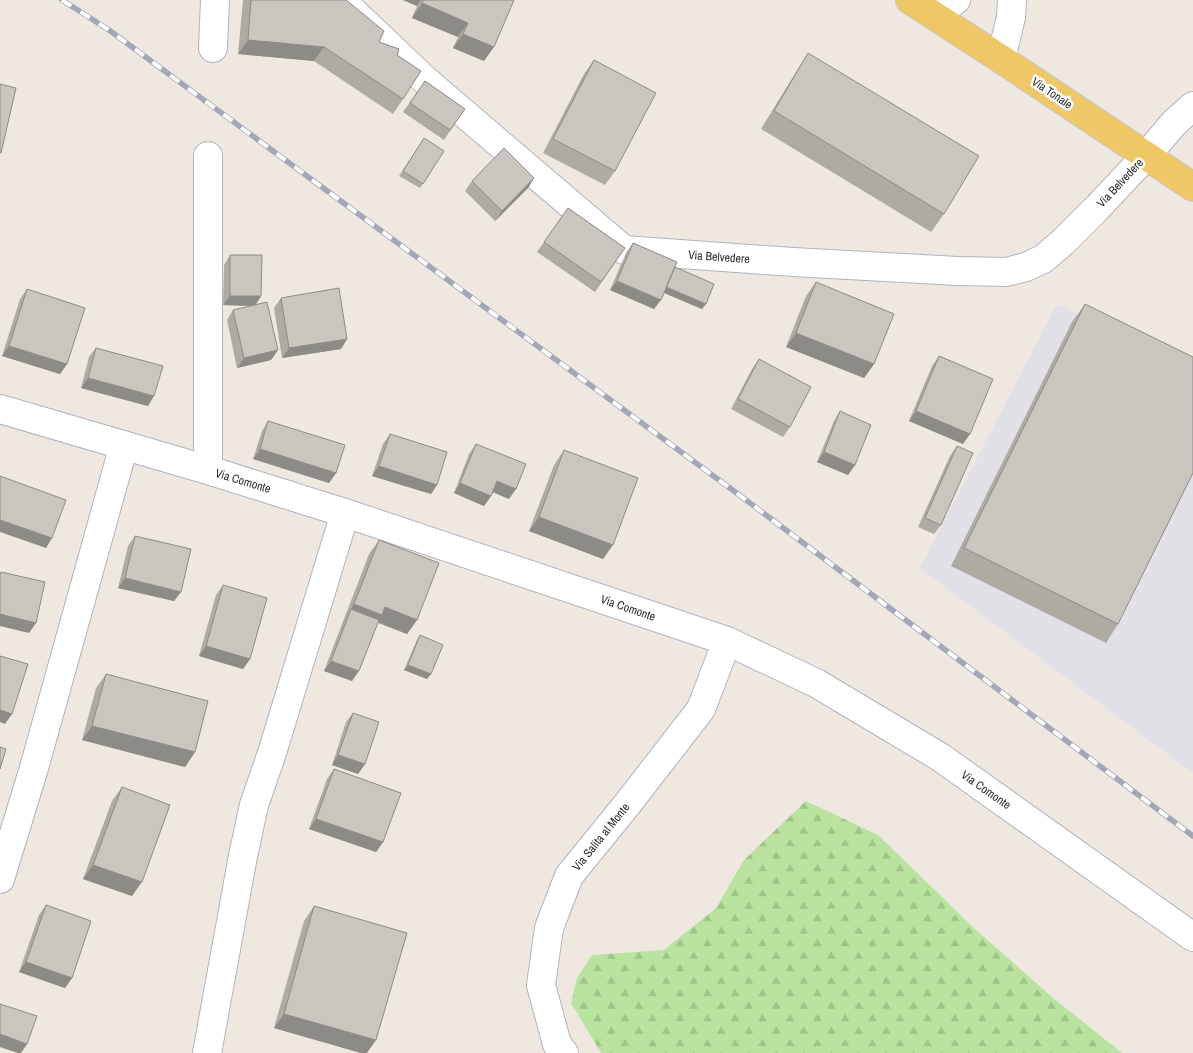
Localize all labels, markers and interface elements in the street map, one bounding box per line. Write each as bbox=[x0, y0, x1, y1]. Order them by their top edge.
street label: Via Tonale bbox=[1028, 73, 1076, 113]
street label: Via Belvedere bbox=[1093, 155, 1147, 211]
street label: Via Belvedere bbox=[688, 247, 750, 267]
street label: Via Comonte bbox=[213, 465, 273, 497]
street label: Via Comonte bbox=[598, 591, 658, 625]
street label: Via Comonte bbox=[958, 767, 1014, 813]
street label: Via Salita al Monte bbox=[569, 800, 633, 874]

